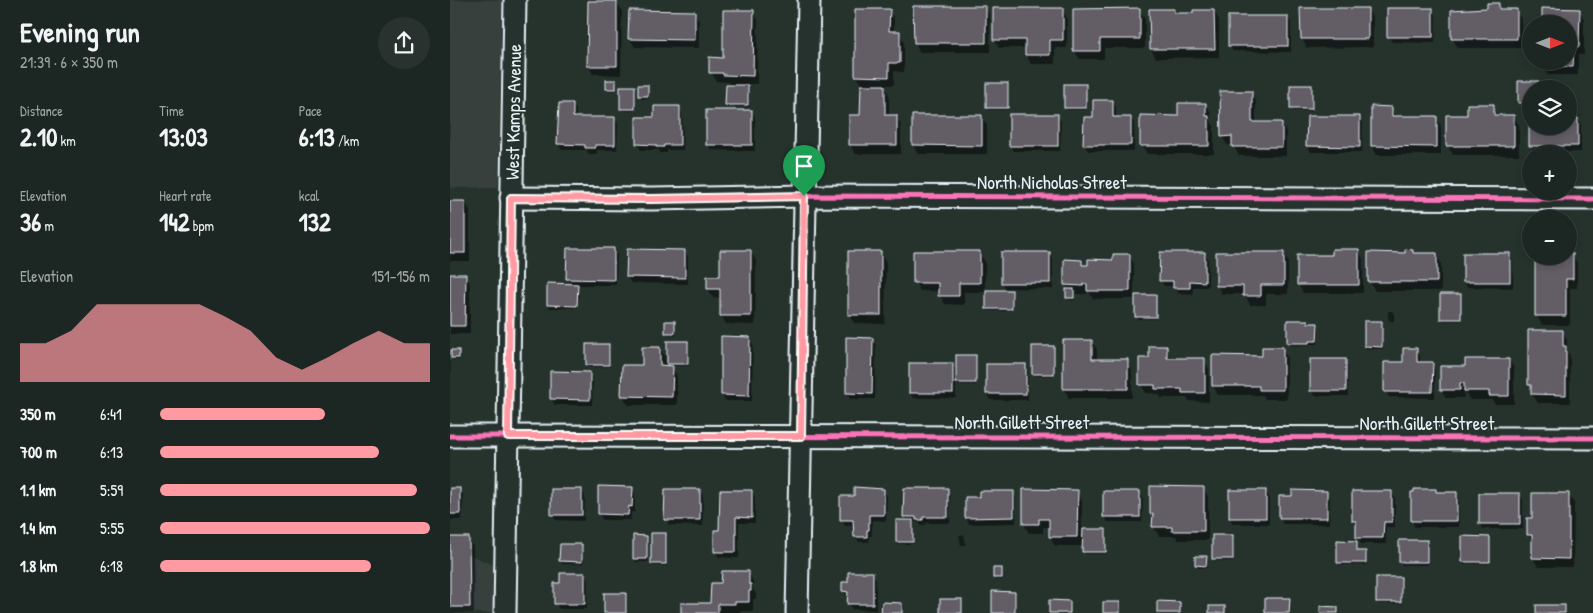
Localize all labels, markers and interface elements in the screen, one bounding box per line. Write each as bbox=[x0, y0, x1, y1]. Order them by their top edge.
text: Evening run bbox=[20, 13, 140, 51]
north arrow bbox=[1522, 15, 1578, 70]
map controls bbox=[1522, 15, 1577, 265]
button: share bbox=[378, 17, 430, 69]
street label: West Kamps Avenue bbox=[499, 43, 527, 180]
text: 21:39 · 6 × 350 m bbox=[20, 51, 118, 73]
button: layers bbox=[1522, 80, 1577, 135]
text: Distance bbox=[20, 101, 63, 120]
text: Time bbox=[159, 101, 184, 120]
text: Pace bbox=[299, 101, 322, 120]
text: 2.10 bbox=[20, 120, 57, 154]
text: 13:03 bbox=[159, 120, 208, 154]
text: 6:13 bbox=[299, 120, 335, 154]
text: km bbox=[57, 131, 76, 150]
text: /km bbox=[335, 131, 359, 150]
pin bbox=[783, 145, 825, 196]
button: + bbox=[1522, 145, 1577, 200]
icon: arrive bbox=[790, 152, 818, 180]
street label: North Nicholas Street bbox=[977, 169, 1127, 195]
text: Elevation bbox=[20, 186, 67, 205]
text: Heart rate bbox=[159, 186, 212, 205]
text: kcal bbox=[299, 186, 319, 205]
text: 36 bbox=[20, 205, 41, 239]
text: 142 bbox=[159, 205, 189, 239]
text: 132 bbox=[299, 205, 331, 239]
button: − bbox=[1522, 210, 1577, 265]
text: m bbox=[41, 216, 54, 235]
text: bpm bbox=[189, 216, 214, 235]
text: Elevation bbox=[20, 265, 73, 287]
text: 151–156 m bbox=[371, 265, 430, 287]
text: 350 m bbox=[20, 403, 56, 425]
text: 6:41 bbox=[100, 403, 122, 425]
street label: North Gillett Street bbox=[955, 409, 1090, 435]
street label: North Gillett Street bbox=[1360, 410, 1495, 436]
text: 700 m bbox=[20, 441, 57, 463]
text: 6:13 bbox=[100, 441, 123, 463]
text: 1.1 km bbox=[20, 479, 56, 501]
text: 5:59 bbox=[100, 479, 123, 501]
text: 1.4 km bbox=[20, 517, 56, 539]
text: 5:55 bbox=[100, 517, 124, 539]
text: 1.8 km bbox=[20, 555, 57, 577]
text: 6:18 bbox=[100, 555, 123, 577]

